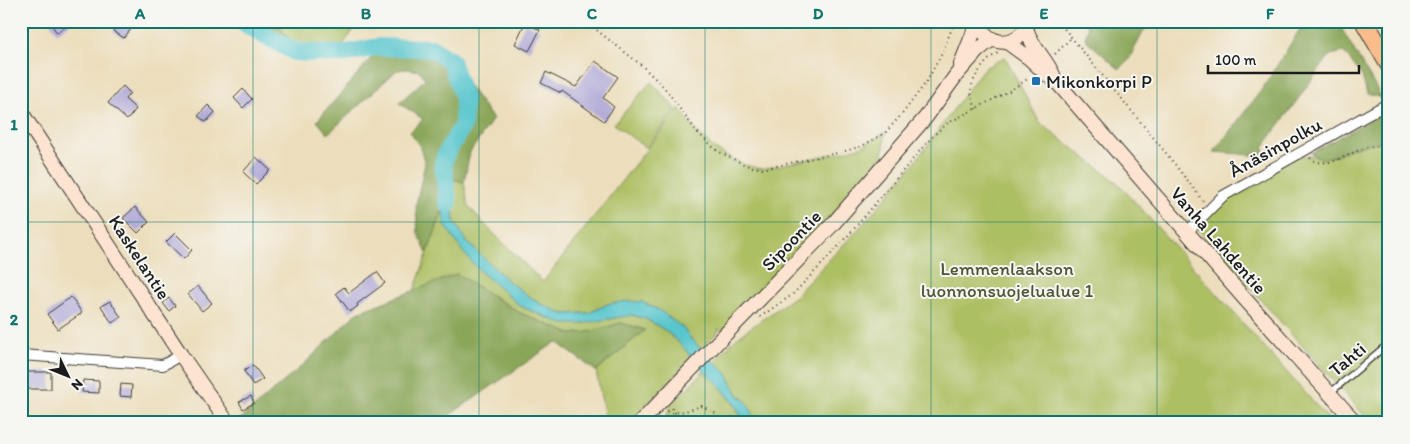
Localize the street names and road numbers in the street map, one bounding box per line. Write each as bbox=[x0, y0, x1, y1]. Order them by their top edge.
street label: Ånäsinpolku bbox=[1225, 112, 1326, 182]
street label: Vanha Lahdentie bbox=[1166, 182, 1271, 299]
street label: Sipoontie bbox=[757, 205, 826, 276]
street label: Kaskelantie bbox=[104, 211, 175, 304]
street label: Tahti bbox=[1324, 337, 1370, 381]

